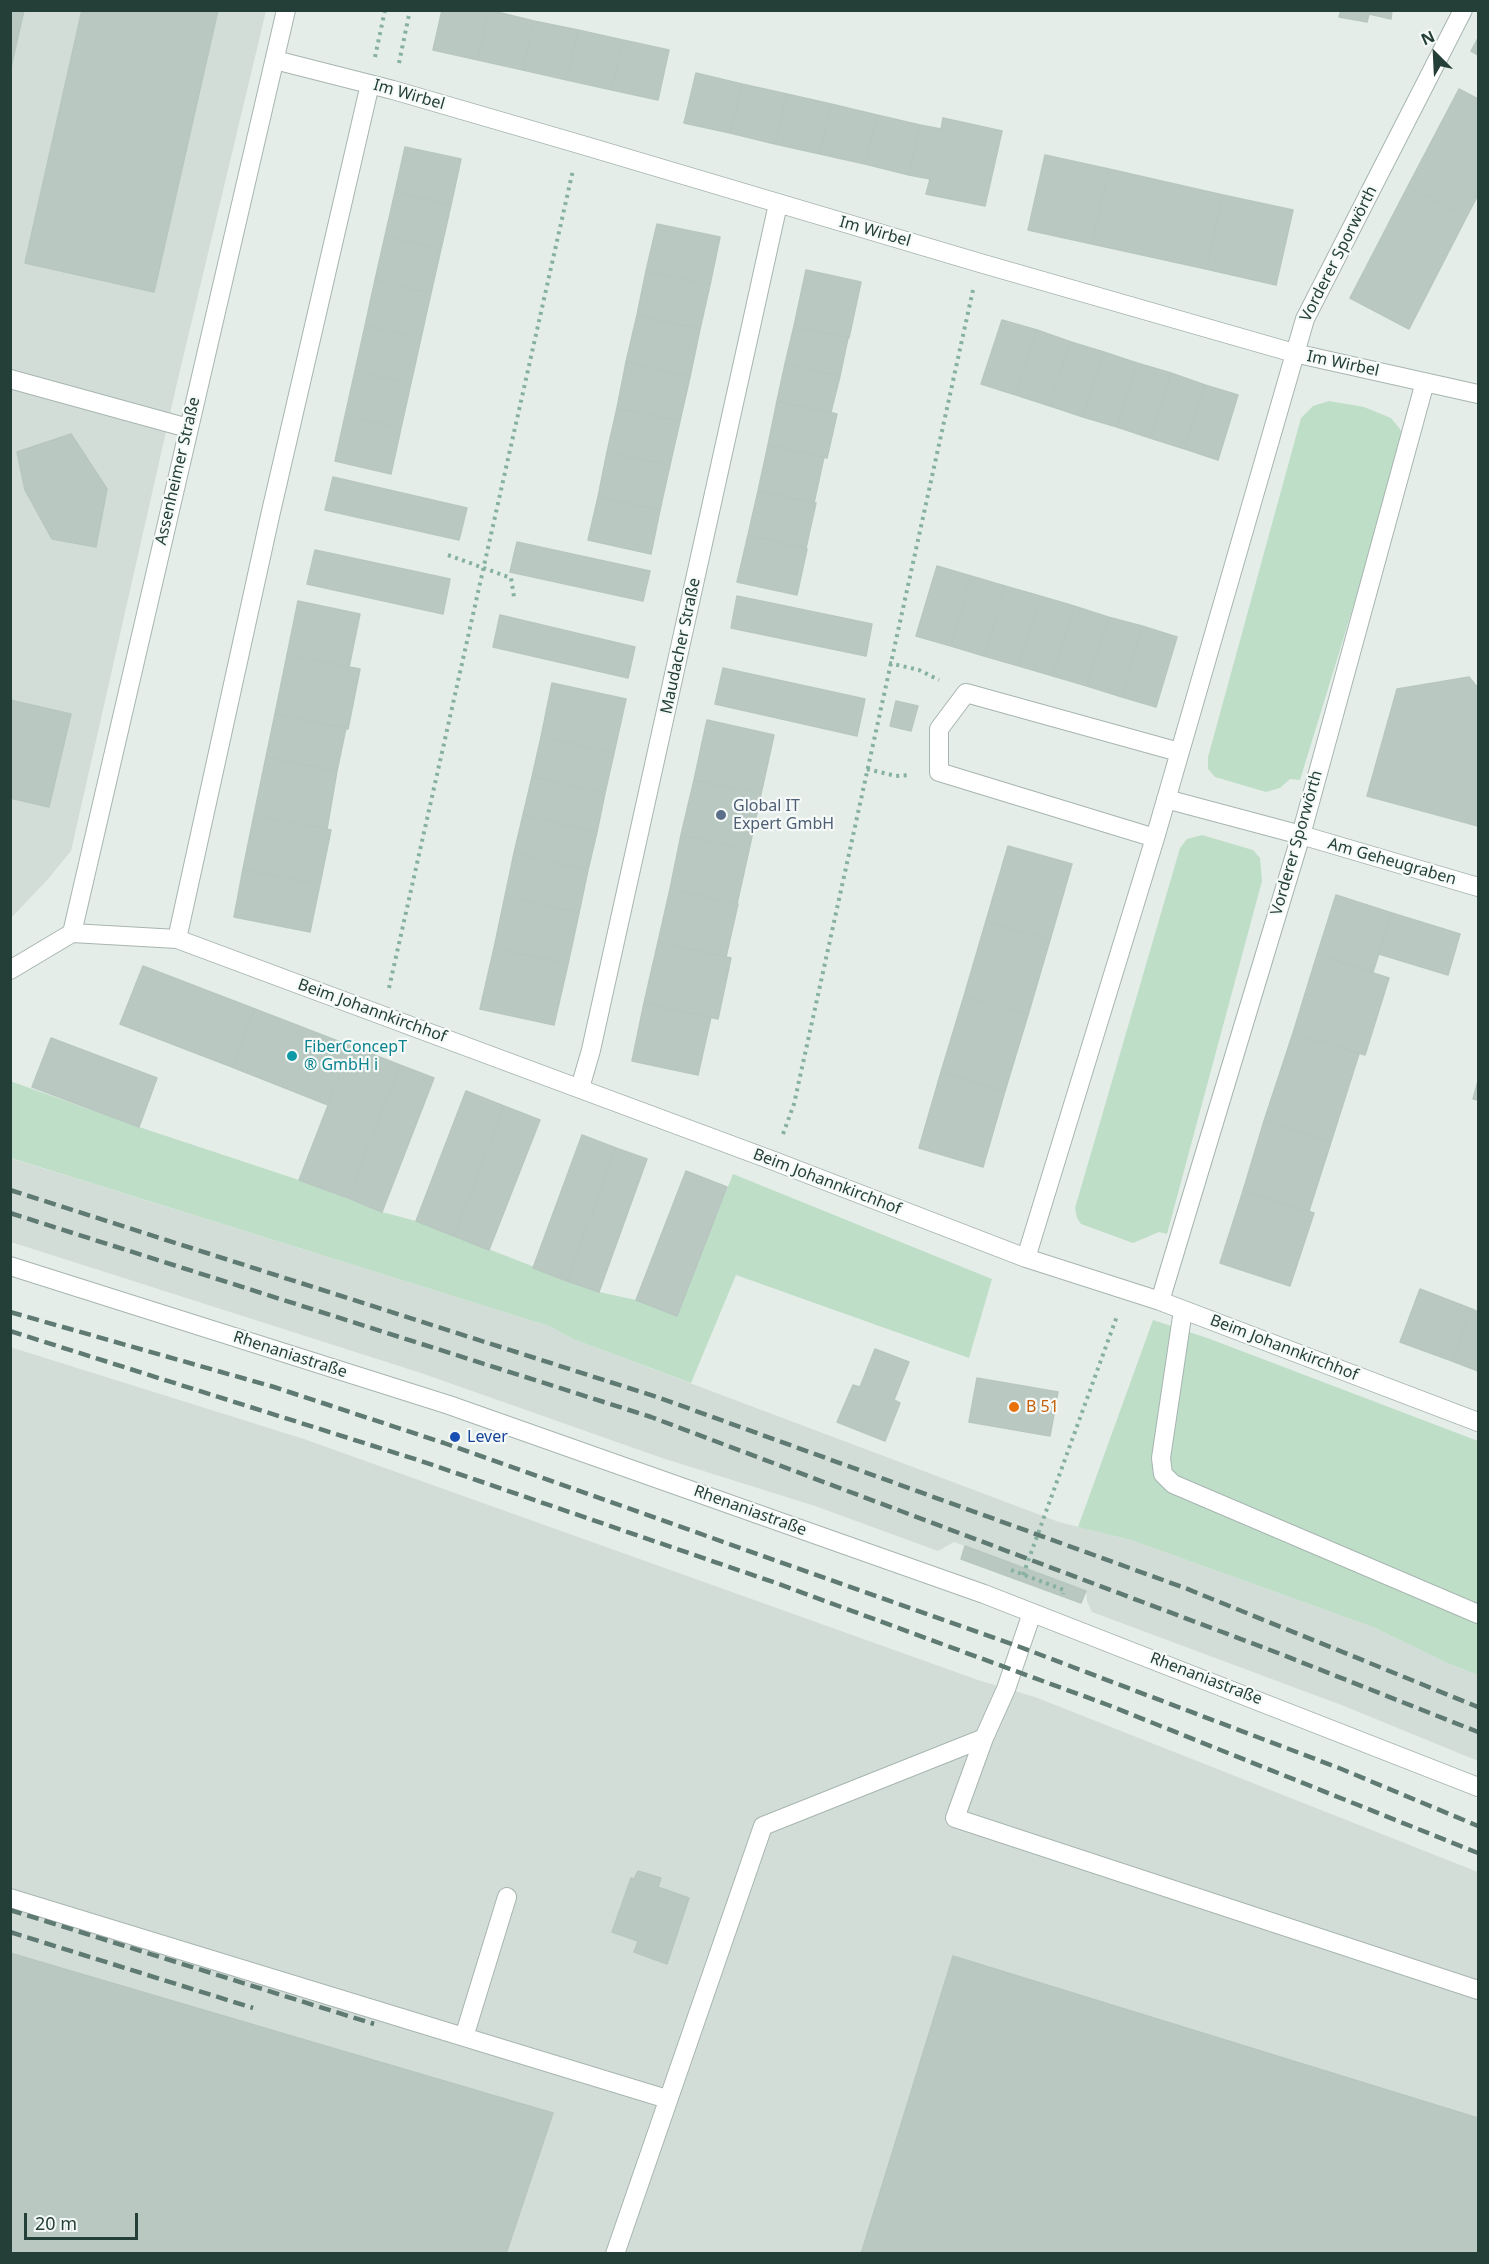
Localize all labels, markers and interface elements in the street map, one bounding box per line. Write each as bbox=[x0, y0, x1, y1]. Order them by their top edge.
north arrow bbox=[1405, 24, 1465, 84]
text: N bbox=[1417, 25, 1438, 50]
street label: Im Wirbel bbox=[371, 76, 447, 114]
street label: Vorderer Sporwörth bbox=[1296, 183, 1382, 325]
street label: Im Wirbel bbox=[837, 213, 913, 251]
street label: Im Wirbel bbox=[1305, 347, 1381, 381]
street label: Assenheimer Straße bbox=[152, 395, 204, 547]
street label: Maudacher Straße bbox=[657, 576, 705, 716]
street label: Vorderer Sporwörth bbox=[1267, 768, 1327, 918]
place label: Global IT Expert GmbH bbox=[733, 796, 834, 834]
marker: Global IT Expert GmbH bbox=[714, 808, 728, 822]
street label: Am Geheugraben bbox=[1326, 834, 1458, 890]
street label: Beim Johannkirchhof bbox=[295, 975, 449, 1047]
place label: FiberConcepT ® GmbH i bbox=[304, 1037, 407, 1075]
marker: FiberConcepT ® GmbH i bbox=[285, 1049, 299, 1063]
street label: Beim Johannkirchhof bbox=[750, 1145, 904, 1219]
street label: Beim Johannkirchhof bbox=[1207, 1311, 1361, 1385]
street label: Rhenaniastraße bbox=[231, 1328, 349, 1382]
place label: B 51 bbox=[1026, 1397, 1059, 1417]
marker: B 51 bbox=[1007, 1400, 1021, 1414]
place label: Lever bbox=[467, 1427, 508, 1447]
marker: Lever bbox=[448, 1430, 462, 1444]
street label: Rhenaniastraße bbox=[691, 1482, 809, 1540]
street label: Rhenaniastraße bbox=[1147, 1649, 1265, 1709]
scale bar bbox=[27, 2201, 141, 2239]
text: 20 m bbox=[35, 2211, 77, 2235]

